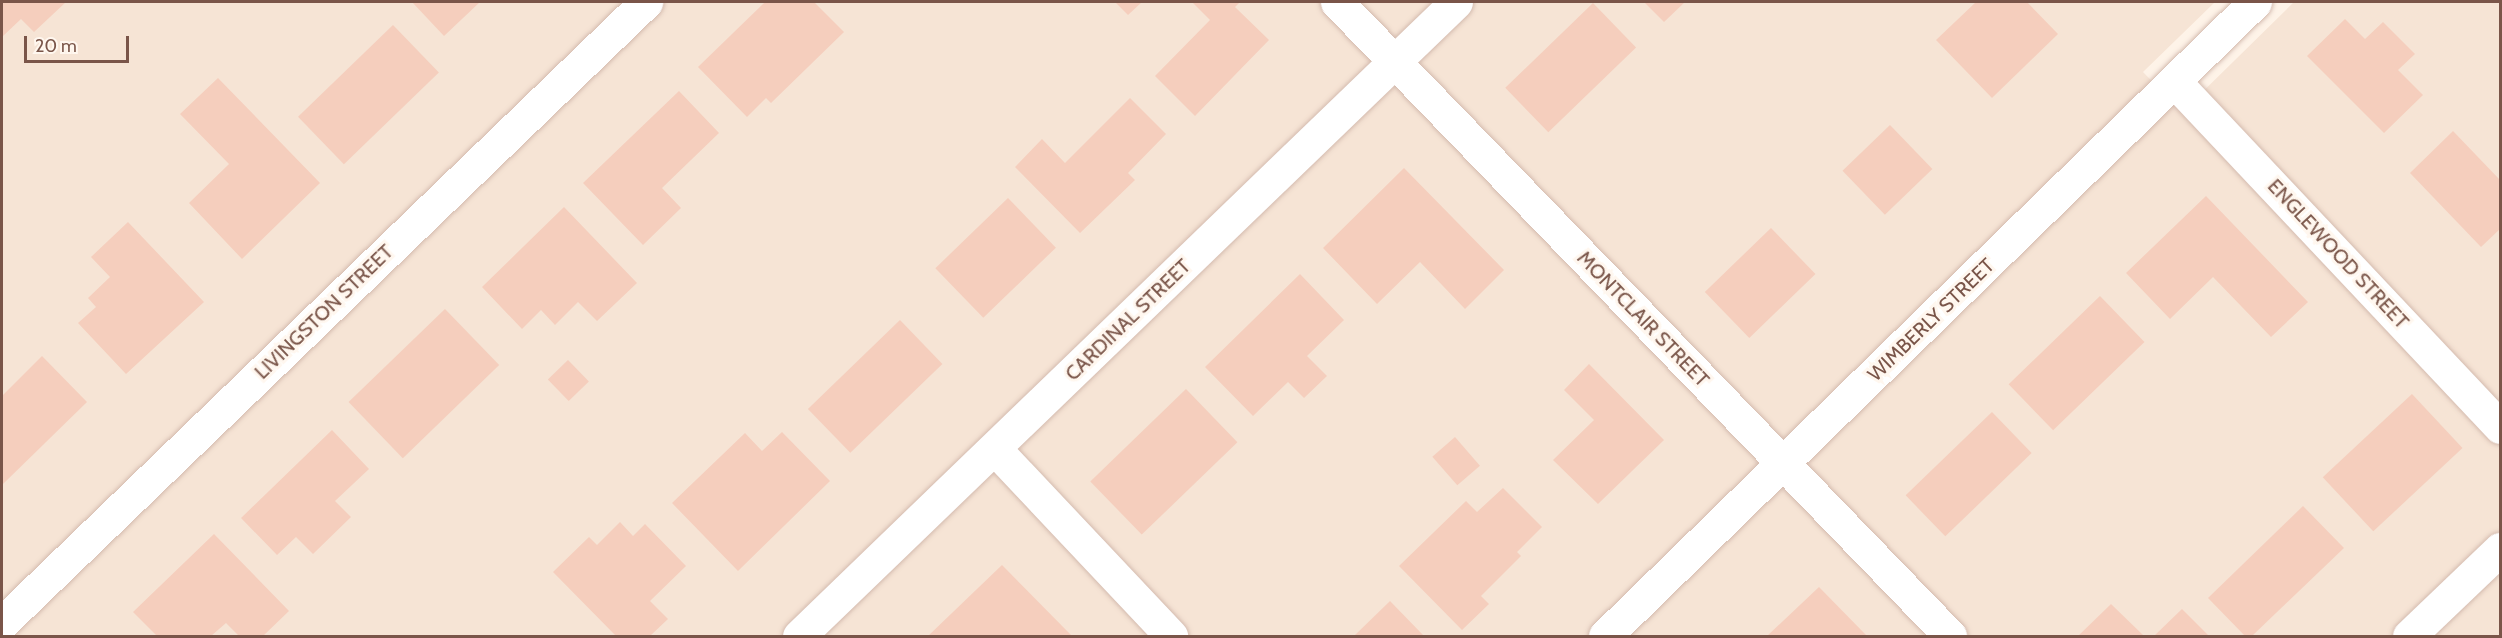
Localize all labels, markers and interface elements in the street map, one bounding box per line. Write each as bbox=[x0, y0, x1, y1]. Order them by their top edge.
scale bar bbox=[27, 24, 132, 62]
text: 20 m bbox=[35, 35, 77, 57]
street label: ENGLEWOOD STREET bbox=[2263, 174, 2413, 334]
street label: LIVINGSTON STREET bbox=[250, 240, 398, 384]
street label: MONTCLAIR STREET bbox=[1572, 246, 1714, 392]
street label: CARDINAL STREET bbox=[1061, 254, 1195, 386]
street label: WIMBERLY STREET bbox=[1863, 254, 1999, 386]

